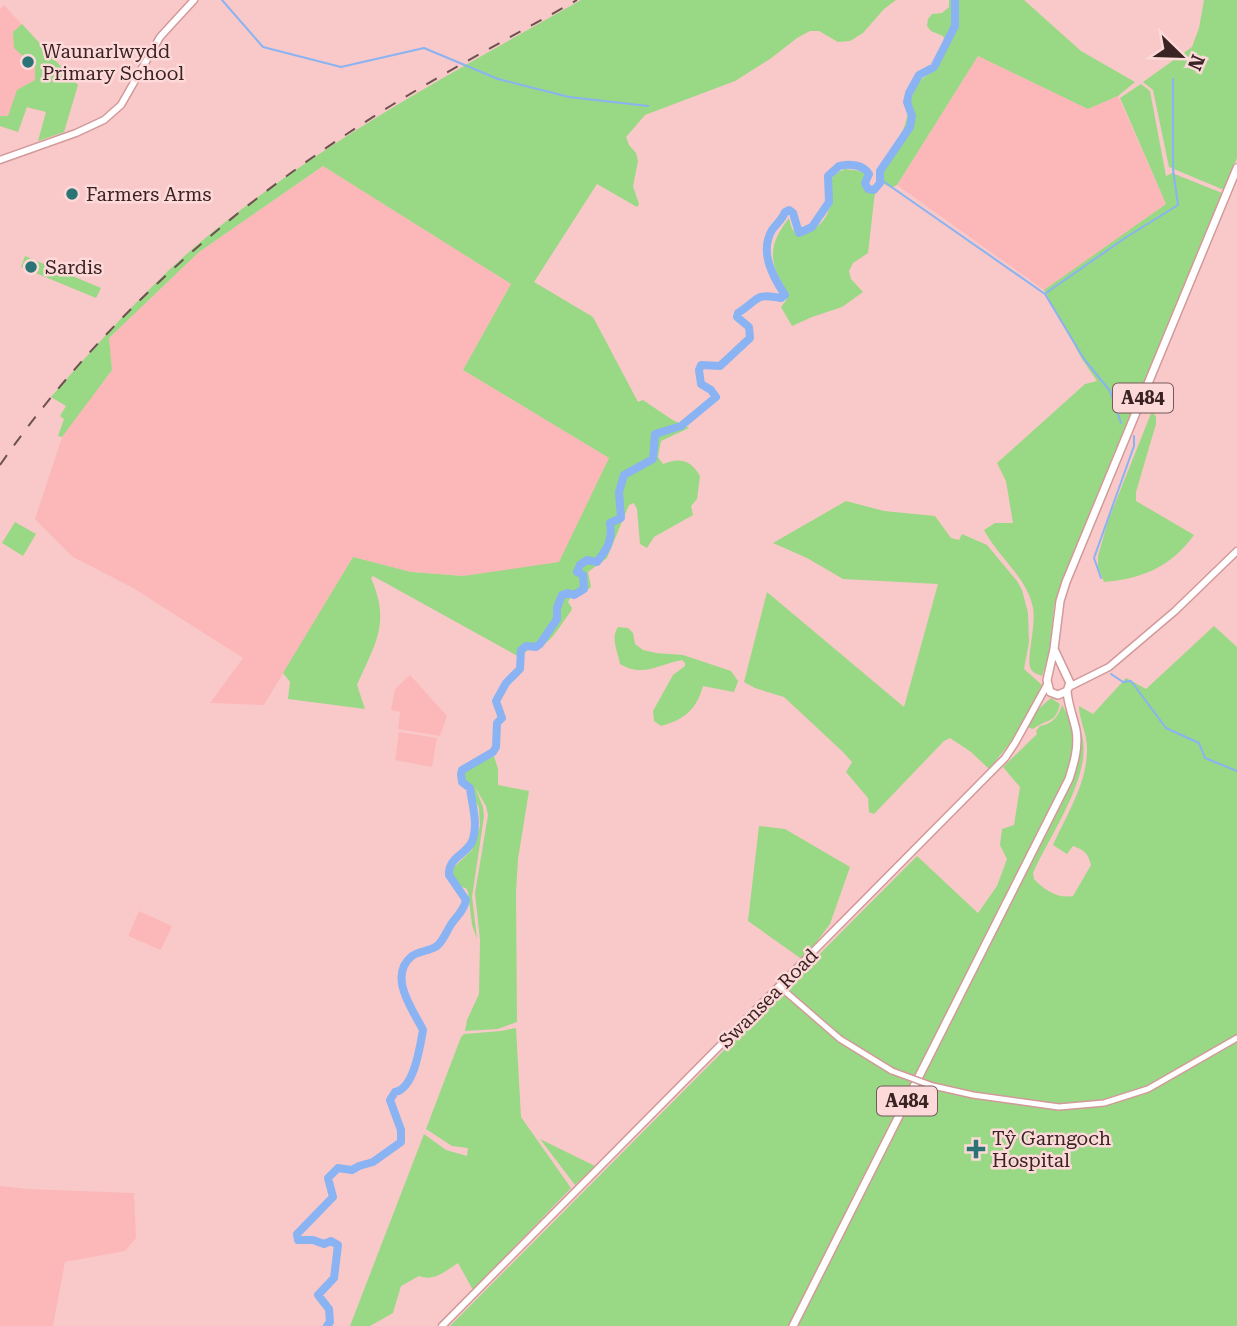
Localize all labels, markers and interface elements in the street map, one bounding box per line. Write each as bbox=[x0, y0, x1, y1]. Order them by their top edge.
north arrow bbox=[1146, 21, 1216, 91]
place label: Waunarlwydd Primary School bbox=[42, 40, 184, 85]
text: N bbox=[1183, 51, 1210, 74]
marker: Waunarlwydd Primary School bbox=[20, 54, 36, 70]
place label: Farmers Arms bbox=[86, 183, 211, 206]
marker: Farmers Arms bbox=[64, 186, 80, 202]
place label: Sardis bbox=[45, 256, 102, 279]
marker: Sardis bbox=[23, 259, 39, 275]
road number: A484 bbox=[1113, 384, 1173, 412]
street label: Swansea Road bbox=[714, 944, 823, 1053]
road number: A484 bbox=[877, 1086, 937, 1116]
place label: Tŷ Garngoch Hospital bbox=[992, 1127, 1111, 1172]
marker: Tŷ Garngoch Hospital bbox=[966, 1139, 986, 1159]

